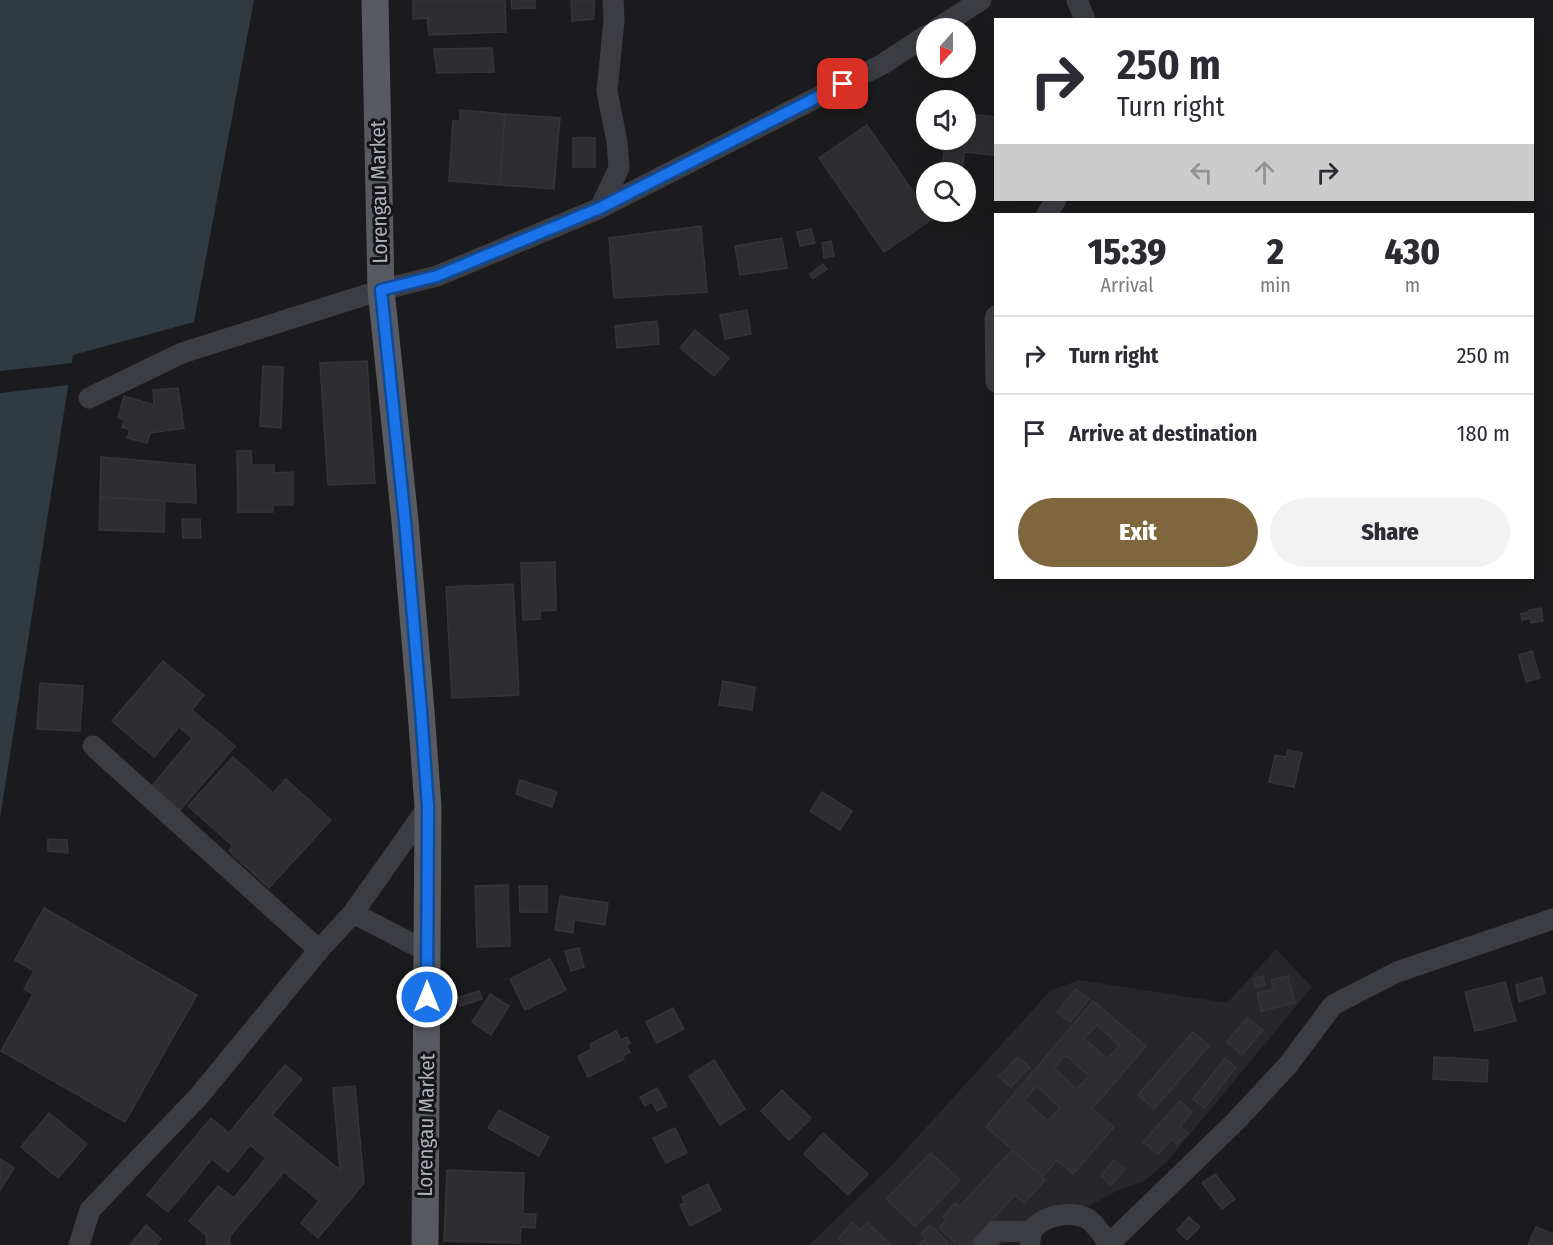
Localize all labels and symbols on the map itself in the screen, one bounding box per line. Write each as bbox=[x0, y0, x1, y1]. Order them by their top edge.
north arrow bbox=[916, 18, 976, 78]
pin bbox=[817, 58, 868, 109]
street label: Lorengau Market bbox=[365, 120, 393, 264]
position arrow bbox=[395, 965, 459, 1029]
street label: Lorengau Market bbox=[412, 1053, 440, 1197]

